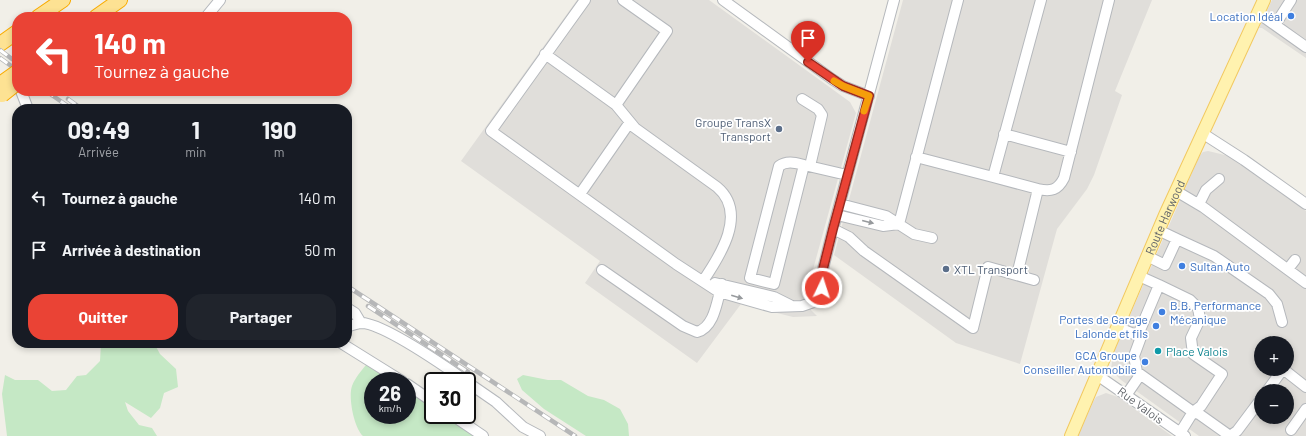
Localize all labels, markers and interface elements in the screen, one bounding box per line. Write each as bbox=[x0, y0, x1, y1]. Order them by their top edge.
place label: Location Idéal bbox=[1210, 9, 1283, 23]
marker: Location Idéal bbox=[1286, 11, 1296, 21]
pin bbox=[791, 21, 825, 62]
text: 140 m bbox=[94, 26, 166, 60]
icon: arrive bbox=[797, 27, 819, 49]
icon: left bbox=[28, 28, 80, 80]
text: Tournez à gauche bbox=[94, 60, 230, 82]
text: 09:49 bbox=[67, 115, 130, 144]
text: 1 bbox=[192, 115, 200, 144]
text: 190 bbox=[262, 115, 297, 144]
place label: Groupe TransX Transport bbox=[695, 115, 771, 143]
marker: Groupe TransX Transport bbox=[774, 124, 784, 134]
text: Arrivée bbox=[78, 144, 119, 160]
text: min bbox=[185, 144, 206, 160]
text: m bbox=[274, 144, 285, 160]
street label: Route Harwood bbox=[1142, 178, 1187, 257]
icon: left bbox=[28, 187, 50, 209]
text: Tournez à gauche bbox=[62, 189, 178, 207]
text: 140 m bbox=[299, 189, 336, 207]
one-way arrow bbox=[862, 220, 874, 226]
icon: arrive bbox=[28, 239, 50, 261]
text: Arrivée à destination bbox=[62, 241, 201, 259]
text: 50 m bbox=[304, 241, 336, 259]
place label: Sultan Auto bbox=[1190, 259, 1250, 273]
marker: Sultan Auto bbox=[1177, 261, 1187, 271]
place label: XTL Transport bbox=[954, 262, 1028, 276]
marker: XTL Transport bbox=[941, 264, 951, 274]
position arrow bbox=[801, 267, 843, 309]
button: Quitter bbox=[28, 294, 178, 340]
button: Partager bbox=[186, 294, 336, 340]
one-way arrow bbox=[732, 294, 744, 300]
place label: B.B. Performance Mécanique bbox=[1170, 298, 1261, 326]
marker: B.B. Performance Mécanique bbox=[1157, 307, 1167, 317]
place label: Portes de Garage Lalonde et fils bbox=[1059, 312, 1148, 340]
marker: Portes de Garage Lalonde et fils bbox=[1151, 321, 1161, 331]
map controls bbox=[1254, 336, 1294, 424]
button: + bbox=[1254, 336, 1294, 376]
place label: Place Valois bbox=[1166, 344, 1228, 358]
marker: Place Valois bbox=[1153, 346, 1163, 356]
place label: GCA Groupe Conseiller Automobile bbox=[1023, 348, 1137, 376]
marker: GCA Groupe Conseiller Automobile bbox=[1140, 357, 1150, 367]
speed limit sign: 30 bbox=[424, 372, 476, 424]
text: 26 bbox=[379, 381, 401, 405]
street label: Rue Valois bbox=[1115, 384, 1167, 426]
button: − bbox=[1254, 384, 1294, 424]
text: km/h bbox=[379, 402, 401, 414]

